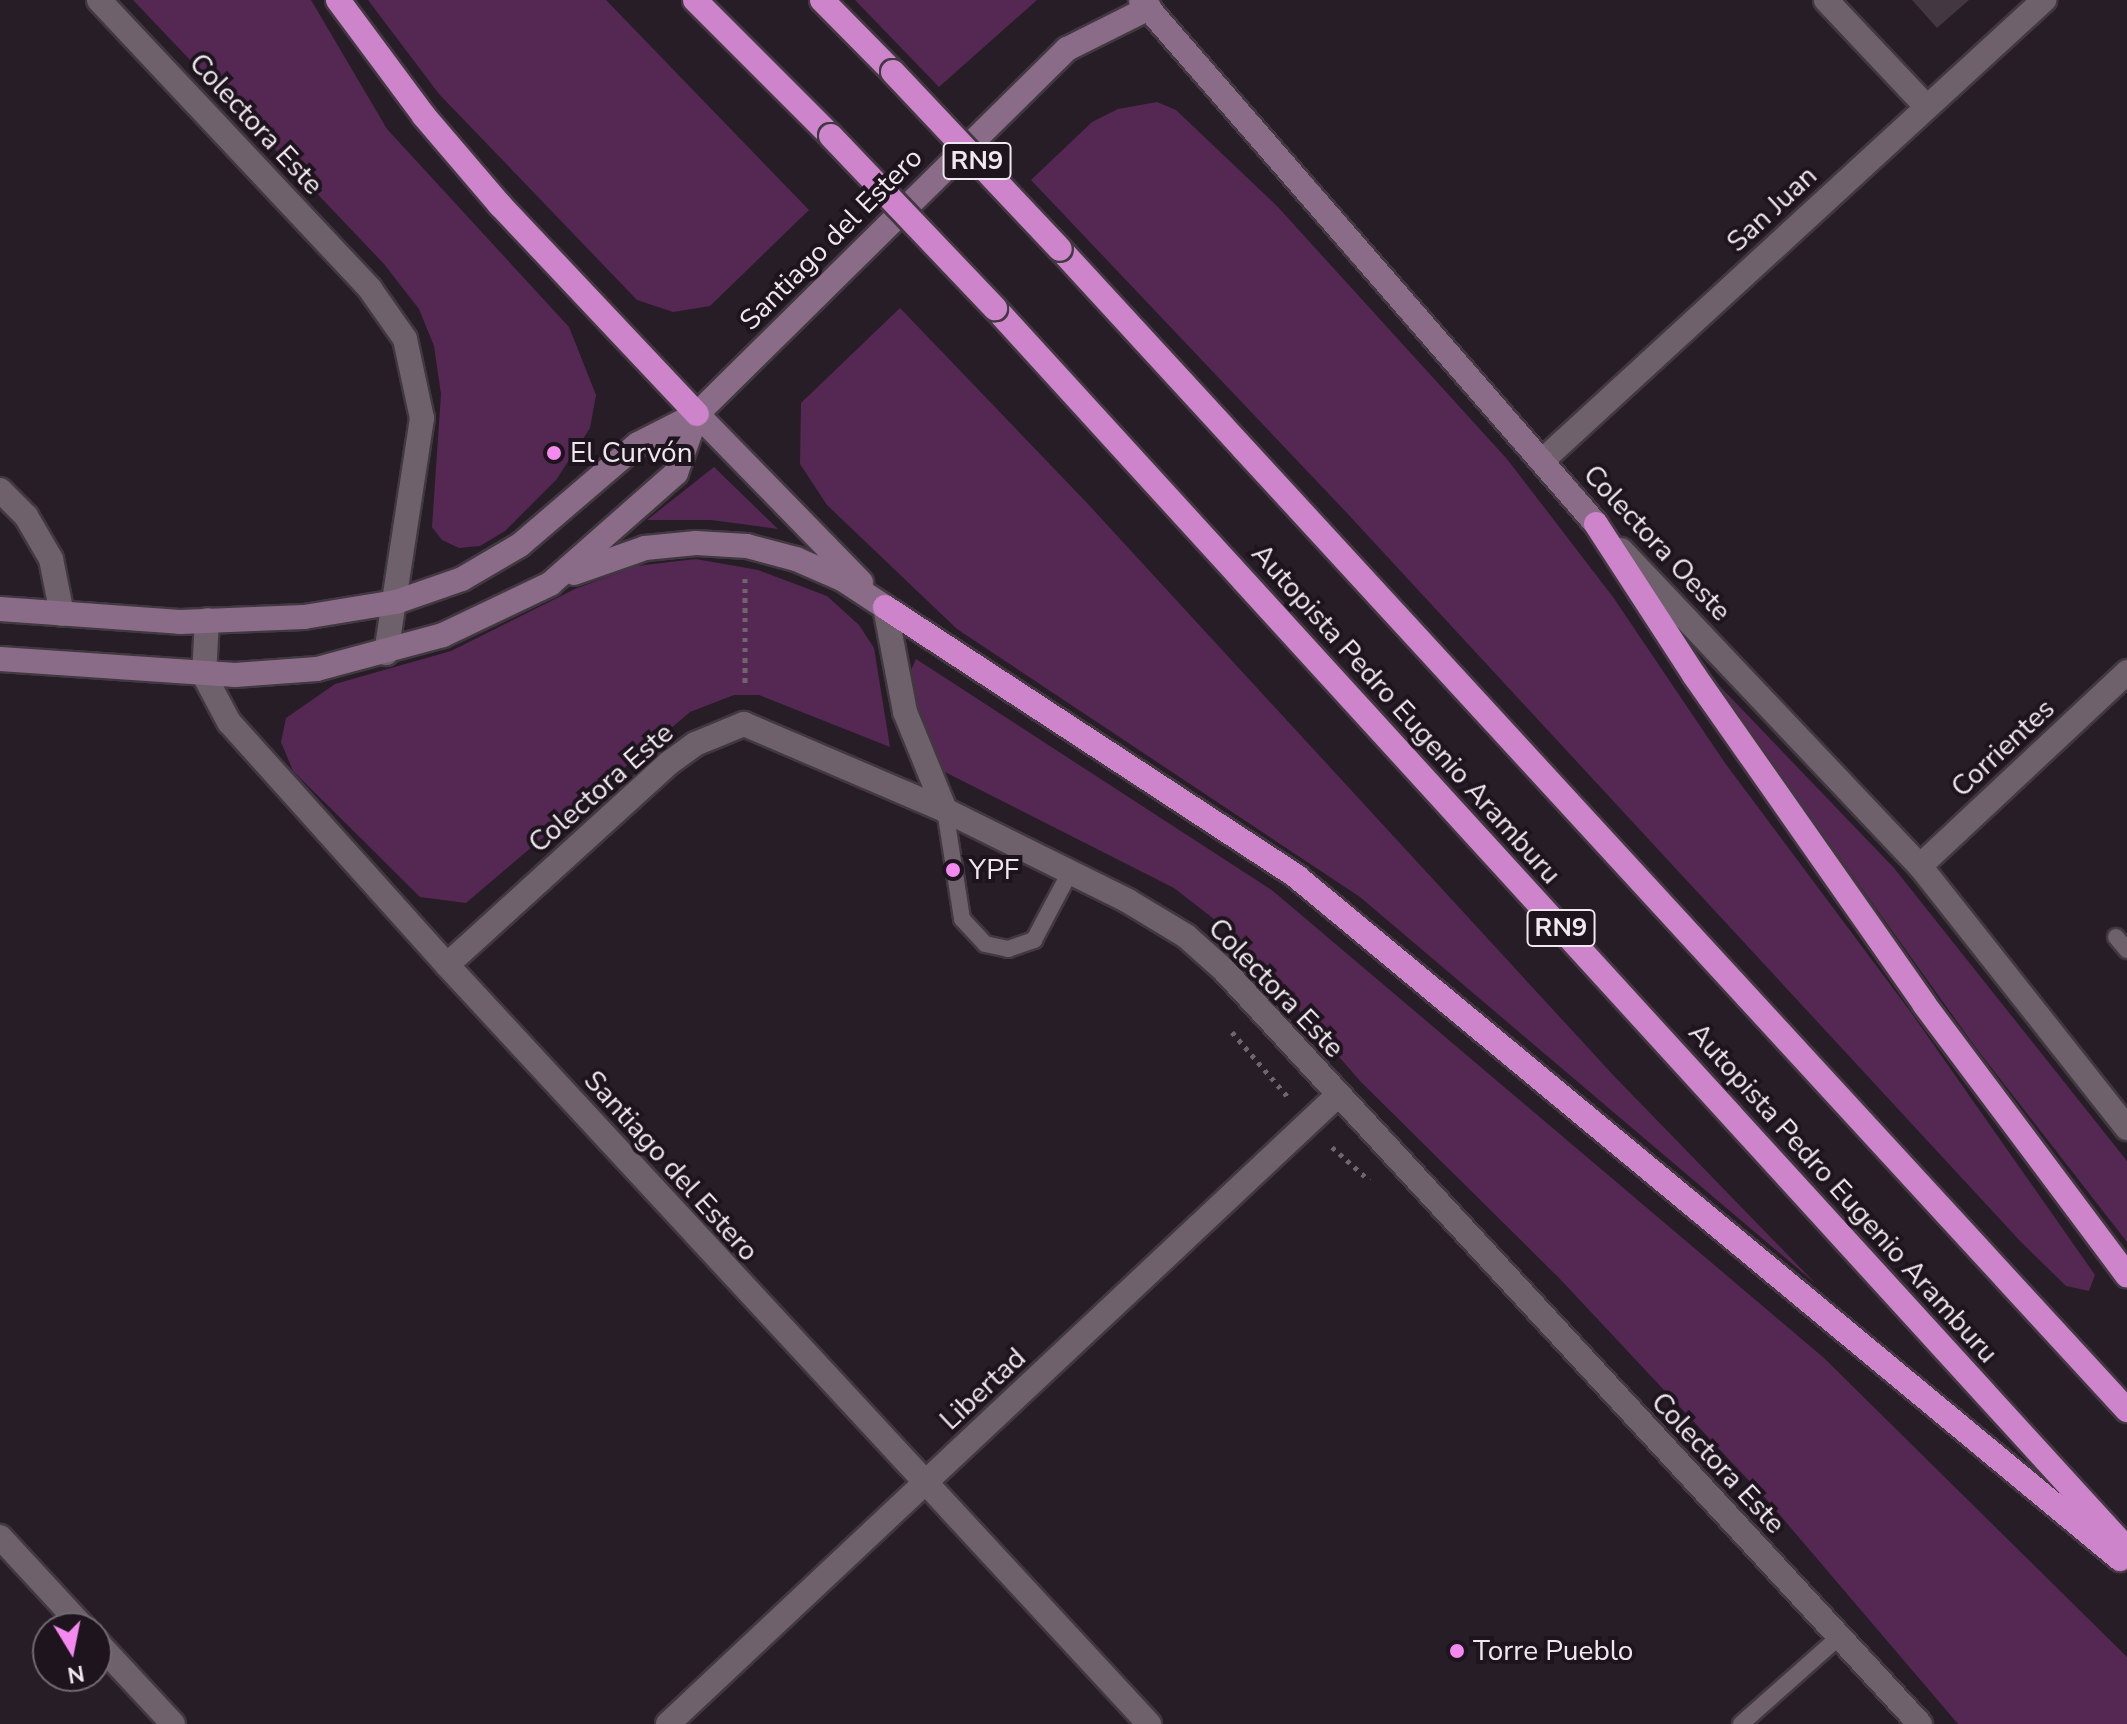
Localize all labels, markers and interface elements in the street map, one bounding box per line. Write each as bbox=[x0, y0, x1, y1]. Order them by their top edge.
street label: Colectora Este bbox=[182, 47, 330, 201]
road number: RN9 bbox=[941, 139, 1013, 183]
street label: Santiago del Estero bbox=[733, 141, 929, 337]
street label: San Juan bbox=[1720, 159, 1824, 259]
place label: El Curvón bbox=[570, 436, 693, 470]
marker: El Curvón bbox=[545, 444, 563, 462]
street label: Colectora Oeste bbox=[1576, 458, 1738, 628]
street label: Autopista Pedro Eugenio Aramburu bbox=[1244, 537, 1568, 891]
street label: Corrientes bbox=[1944, 692, 2062, 804]
street label: Colectora Este bbox=[522, 716, 680, 860]
place label: YPF bbox=[969, 853, 1019, 887]
marker: YPF bbox=[944, 861, 962, 879]
road number: RN9 bbox=[1525, 906, 1597, 950]
street label: Colectora Este bbox=[1201, 911, 1351, 1065]
street label: Autopista Pedro Eugenio Aramburu bbox=[1681, 1016, 2005, 1370]
street label: Santiago del Estero bbox=[577, 1064, 765, 1268]
street label: Libertad bbox=[933, 1341, 1033, 1437]
street label: Colectora Este bbox=[1644, 1386, 1792, 1540]
north arrow bbox=[32, 1612, 112, 1692]
place label: Torre Pueblo bbox=[1473, 1634, 1633, 1668]
marker: Torre Pueblo bbox=[1448, 1642, 1466, 1660]
text: N bbox=[65, 1657, 87, 1690]

